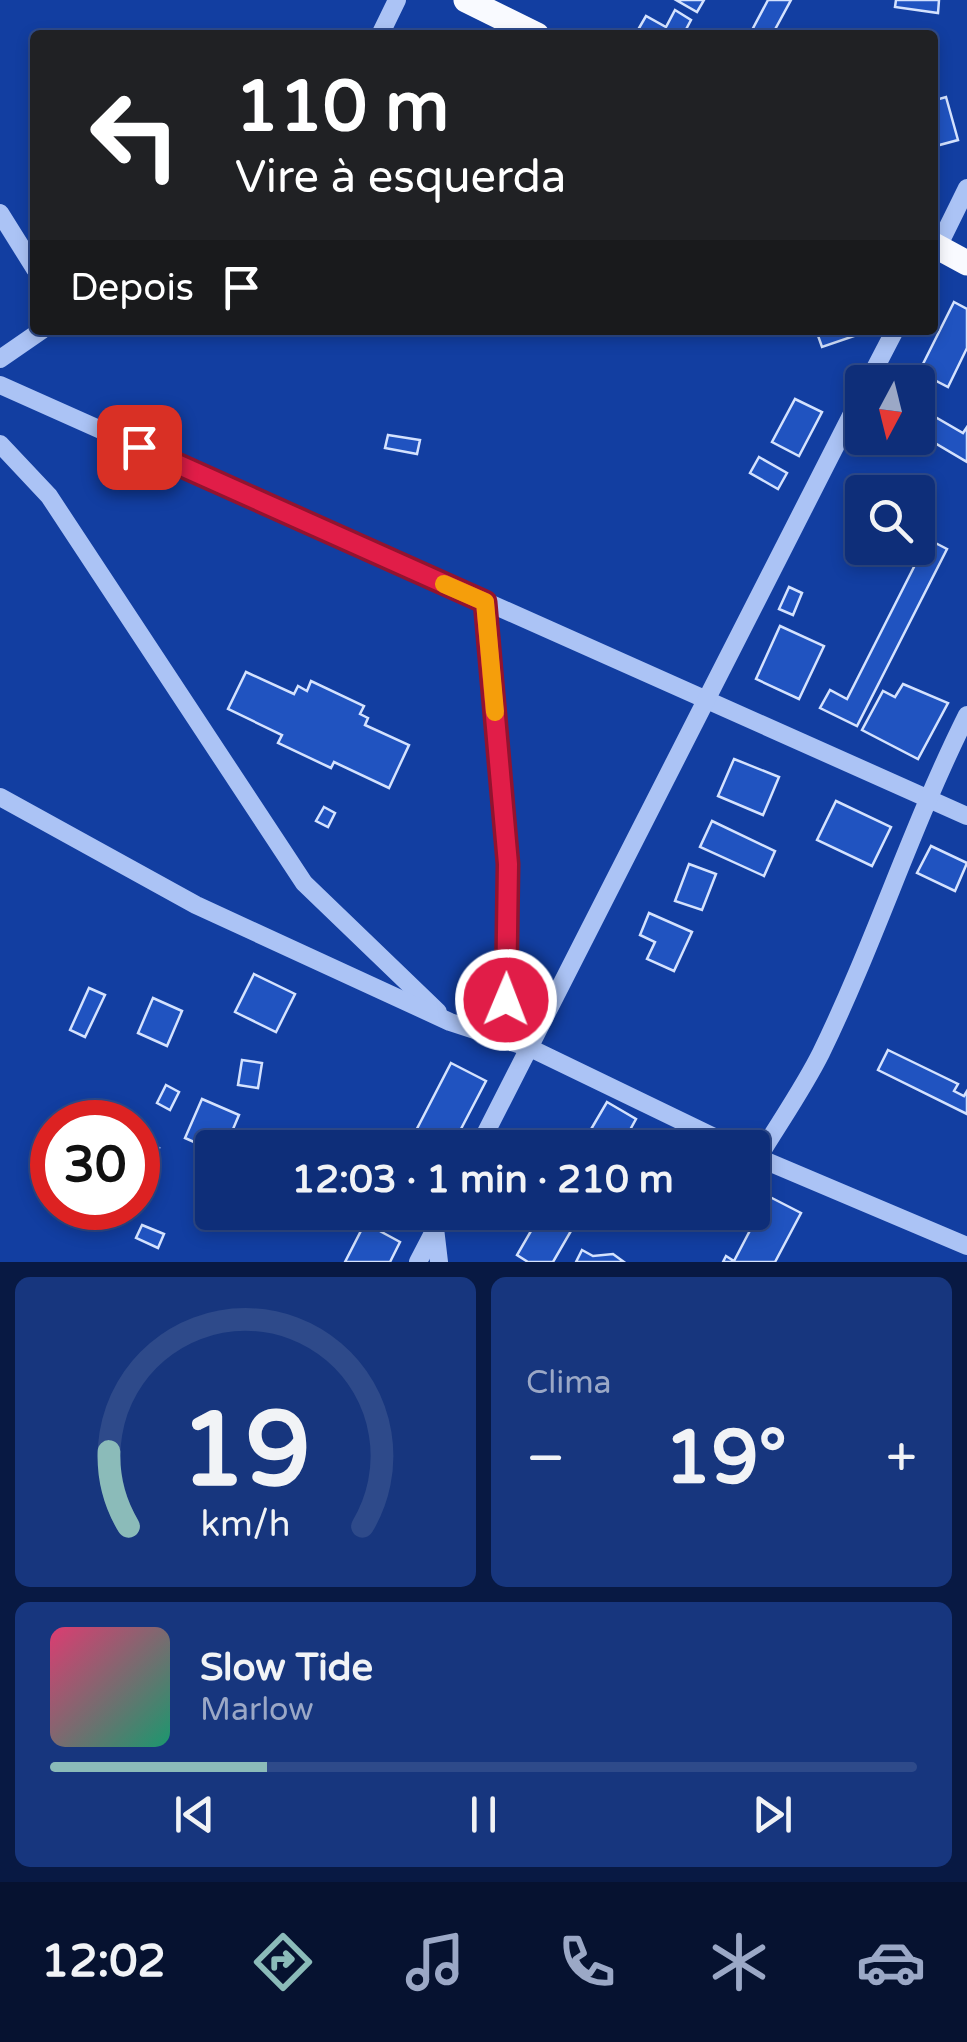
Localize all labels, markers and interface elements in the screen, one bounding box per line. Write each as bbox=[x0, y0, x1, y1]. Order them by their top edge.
text: 110 m bbox=[235, 66, 449, 150]
icon: left bbox=[70, 70, 200, 200]
text: Vire à esquerda bbox=[235, 151, 566, 205]
icon: arrive bbox=[214, 260, 269, 315]
text: Depois bbox=[70, 265, 194, 311]
north arrow bbox=[845, 365, 935, 455]
map controls bbox=[845, 365, 935, 565]
pin bbox=[97, 405, 182, 490]
icon: arrive bbox=[112, 420, 167, 475]
button: search bbox=[845, 475, 935, 565]
position arrow bbox=[454, 948, 558, 1052]
speed limit sign: 30 bbox=[30, 1100, 160, 1230]
text: 12:03 · 1 min · 210 m bbox=[291, 1157, 674, 1203]
text: Clima bbox=[526, 1364, 612, 1402]
text: 19 bbox=[180, 1389, 311, 1514]
text: 19° bbox=[664, 1413, 787, 1503]
text: − bbox=[526, 1426, 565, 1492]
text: + bbox=[886, 1426, 917, 1492]
text: km/h bbox=[201, 1503, 290, 1546]
text: Slow Tide bbox=[200, 1645, 373, 1691]
text: Marlow bbox=[200, 1691, 314, 1729]
icon: previous bbox=[167, 1787, 222, 1842]
icon: pause bbox=[456, 1787, 511, 1842]
icon: next bbox=[745, 1787, 800, 1842]
icon: directions bbox=[248, 1927, 318, 1997]
icon: music bbox=[400, 1927, 470, 1997]
icon: phone bbox=[552, 1927, 622, 1997]
icon: climate bbox=[704, 1927, 774, 1997]
icon: car bbox=[856, 1927, 926, 1997]
text: 12:02 bbox=[41, 1935, 166, 1989]

